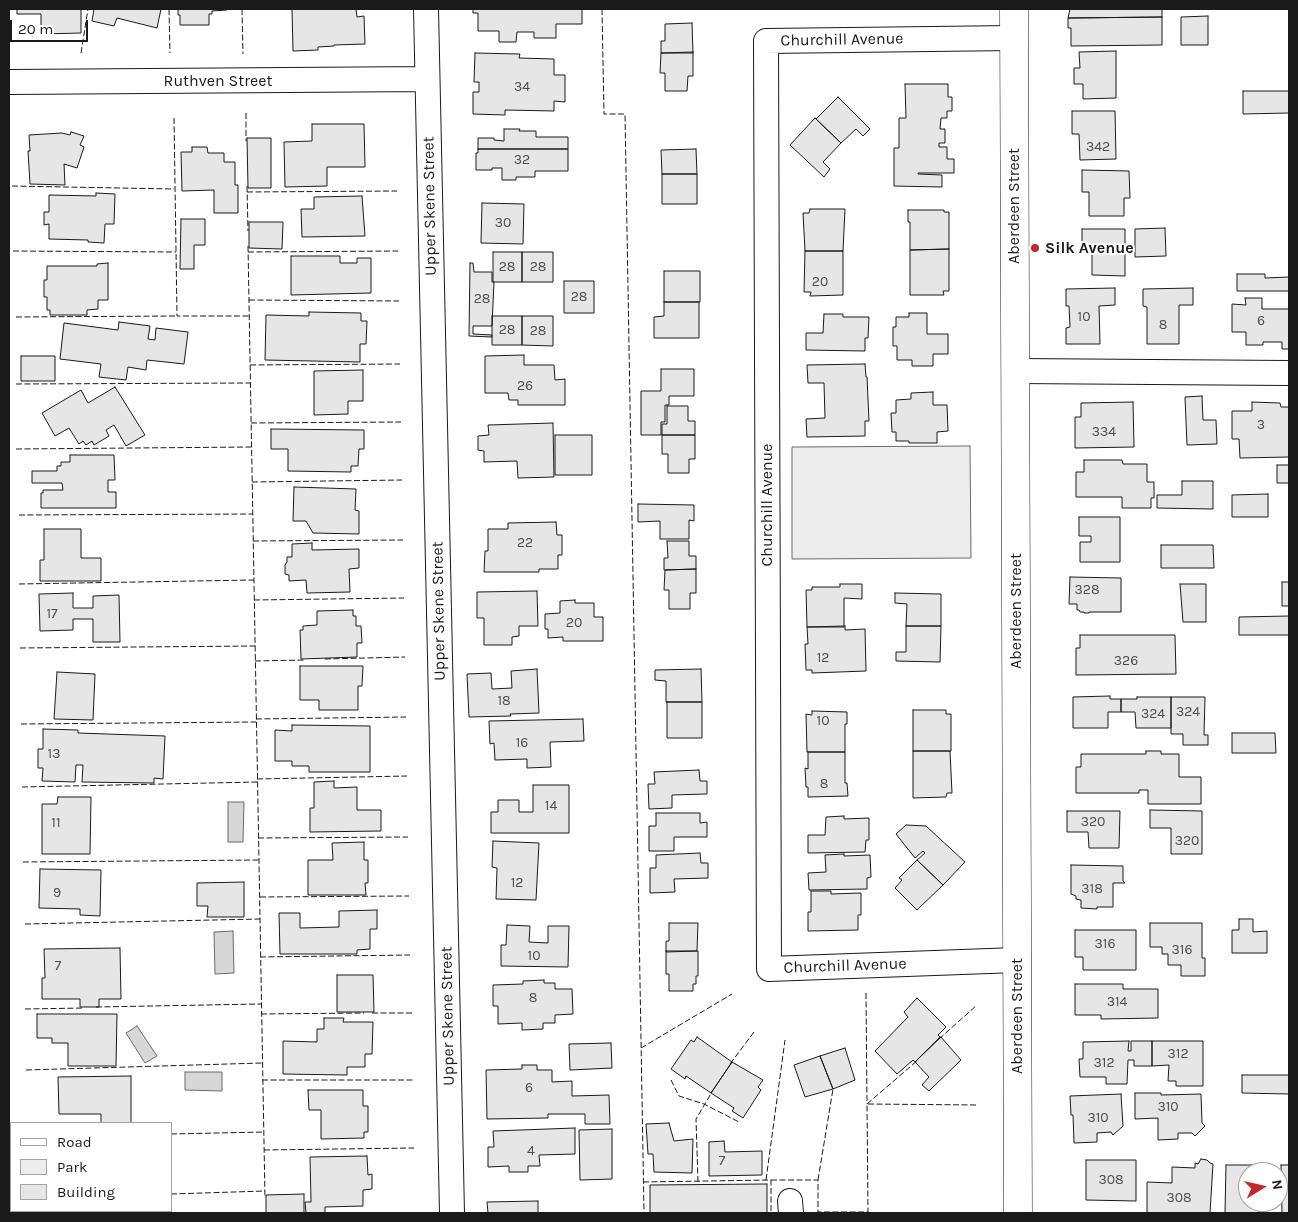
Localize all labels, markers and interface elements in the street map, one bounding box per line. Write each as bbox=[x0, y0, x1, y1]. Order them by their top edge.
scale bar bbox=[12, 10, 90, 42]
text: 20 m bbox=[18, 20, 53, 38]
street label: Churchill Avenue bbox=[780, 29, 904, 51]
street label: Ruthven Street bbox=[164, 71, 272, 91]
house number: 34 bbox=[514, 79, 530, 95]
street label: Upper Skene Street bbox=[419, 136, 441, 276]
house number: 342 bbox=[1086, 139, 1110, 155]
street label: Aberdeen Street bbox=[1004, 148, 1024, 264]
house number: 32 bbox=[514, 152, 530, 168]
house number: 30 bbox=[495, 215, 511, 231]
place label: Silk Avenue bbox=[1045, 238, 1134, 258]
marker: Silk Avenue bbox=[1029, 242, 1041, 254]
house number: 28 bbox=[499, 259, 515, 275]
house number: 28 bbox=[530, 259, 546, 275]
house number: 20 bbox=[812, 274, 828, 290]
house number: 28 bbox=[571, 289, 587, 305]
house number: 28 bbox=[474, 291, 490, 307]
house number: 10 bbox=[1078, 309, 1090, 325]
house number: 6 bbox=[1257, 313, 1265, 329]
house number: 8 bbox=[1159, 317, 1167, 333]
house number: 28 bbox=[499, 322, 515, 338]
house number: 28 bbox=[530, 323, 546, 339]
house number: 26 bbox=[517, 378, 533, 394]
house number: 3 bbox=[1257, 417, 1265, 433]
house number: 334 bbox=[1092, 424, 1116, 440]
street label: Churchill Avenue bbox=[757, 443, 777, 567]
house number: 22 bbox=[517, 535, 533, 551]
street label: Upper Skene Street bbox=[428, 541, 450, 681]
street label: Aberdeen Street bbox=[1006, 553, 1026, 669]
house number: 328 bbox=[1075, 582, 1099, 598]
house number: 17 bbox=[46, 606, 58, 622]
house number: 20 bbox=[566, 615, 582, 631]
house number: 12 bbox=[817, 650, 829, 666]
house number: 326 bbox=[1114, 653, 1138, 669]
house number: 18 bbox=[497, 693, 511, 709]
house number: 324 bbox=[1176, 704, 1200, 720]
house number: 324 bbox=[1141, 706, 1165, 722]
house number: 10 bbox=[817, 713, 829, 729]
house number: 16 bbox=[516, 735, 528, 751]
house number: 13 bbox=[48, 746, 60, 762]
house number: 8 bbox=[820, 776, 828, 792]
house number: 14 bbox=[545, 798, 557, 814]
house number: 320 bbox=[1081, 814, 1105, 830]
house number: 11 bbox=[51, 815, 61, 831]
house number: 320 bbox=[1175, 833, 1199, 849]
house number: 12 bbox=[511, 875, 523, 891]
house number: 318 bbox=[1081, 881, 1103, 897]
house number: 9 bbox=[53, 885, 61, 901]
house number: 316 bbox=[1095, 936, 1115, 952]
house number: 316 bbox=[1172, 942, 1192, 958]
street label: Upper Skene Street bbox=[437, 946, 459, 1086]
house number: 10 bbox=[528, 948, 540, 964]
street label: Churchill Avenue bbox=[783, 954, 907, 978]
house number: 7 bbox=[55, 958, 61, 974]
street label: Aberdeen Street bbox=[1007, 958, 1027, 1074]
house number: 8 bbox=[529, 990, 537, 1006]
house number: 314 bbox=[1107, 994, 1127, 1010]
house number: 312 bbox=[1167, 1046, 1189, 1062]
house number: 312 bbox=[1093, 1055, 1115, 1071]
house number: 6 bbox=[525, 1080, 533, 1096]
house number: 310 bbox=[1157, 1099, 1179, 1115]
house number: 310 bbox=[1087, 1110, 1109, 1126]
legend bbox=[10, 1122, 172, 1212]
text: Road bbox=[57, 1133, 92, 1151]
house number: 4 bbox=[527, 1143, 535, 1159]
house number: 7 bbox=[719, 1153, 725, 1169]
text: Park bbox=[57, 1158, 87, 1176]
north arrow bbox=[1238, 1162, 1288, 1212]
house number: 308 bbox=[1098, 1172, 1124, 1188]
text: N bbox=[1268, 1178, 1287, 1191]
text: Building bbox=[57, 1183, 115, 1201]
house number: 308 bbox=[1166, 1190, 1192, 1206]

